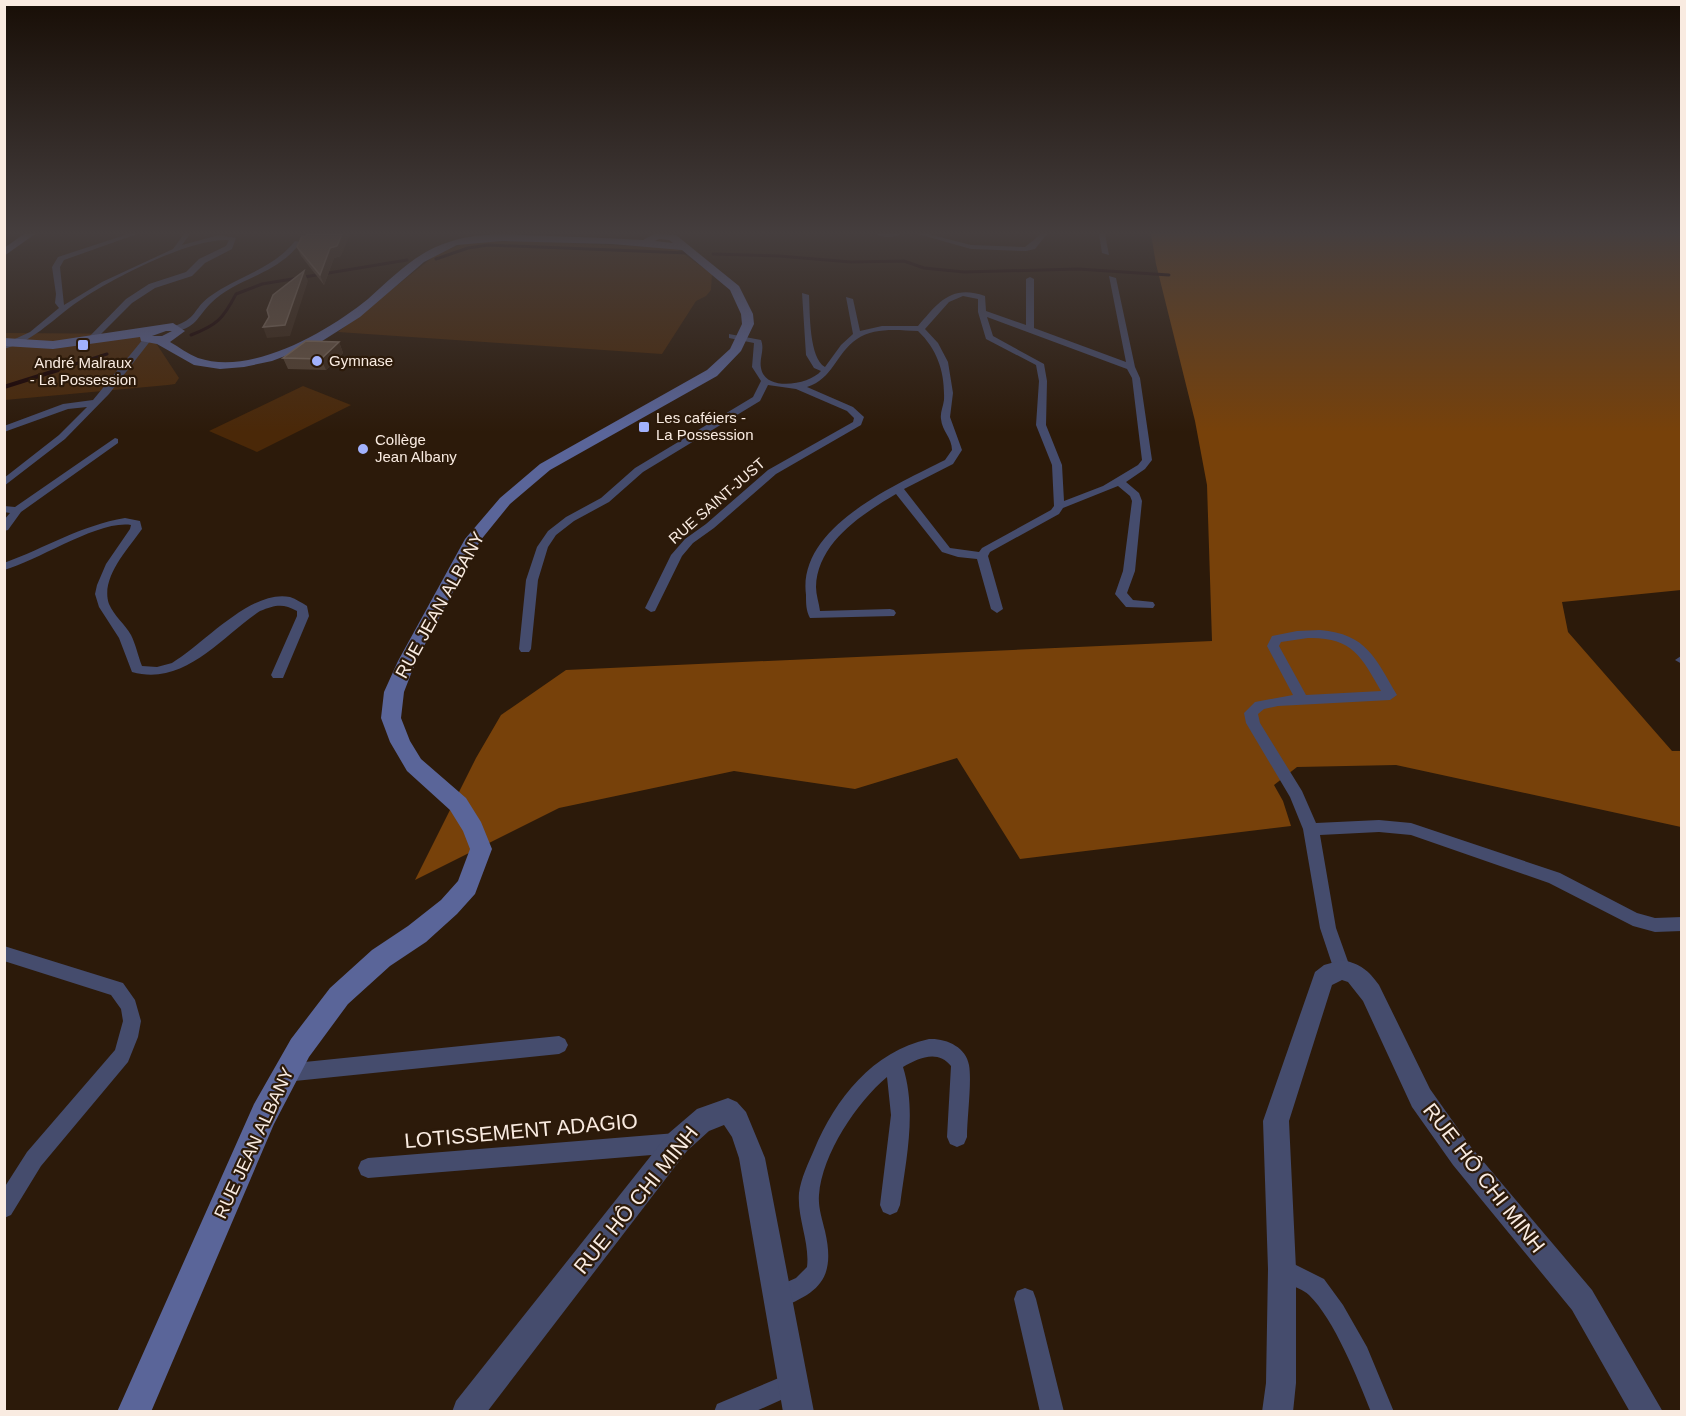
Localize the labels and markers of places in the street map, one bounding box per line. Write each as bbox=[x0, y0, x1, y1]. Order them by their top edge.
marker: André Malraux - La Possession bbox=[76, 338, 90, 352]
place label: Gymnase bbox=[329, 352, 393, 369]
place label: André Malraux - La Possession bbox=[30, 354, 136, 388]
marker: Gymnase bbox=[310, 354, 324, 368]
place label: Les caféiers - La Possession bbox=[656, 409, 754, 443]
marker: Les caféiers - La Possession bbox=[637, 420, 651, 434]
place label: Collège Jean Albany bbox=[375, 431, 457, 465]
marker: Collège Jean Albany bbox=[356, 442, 370, 456]

